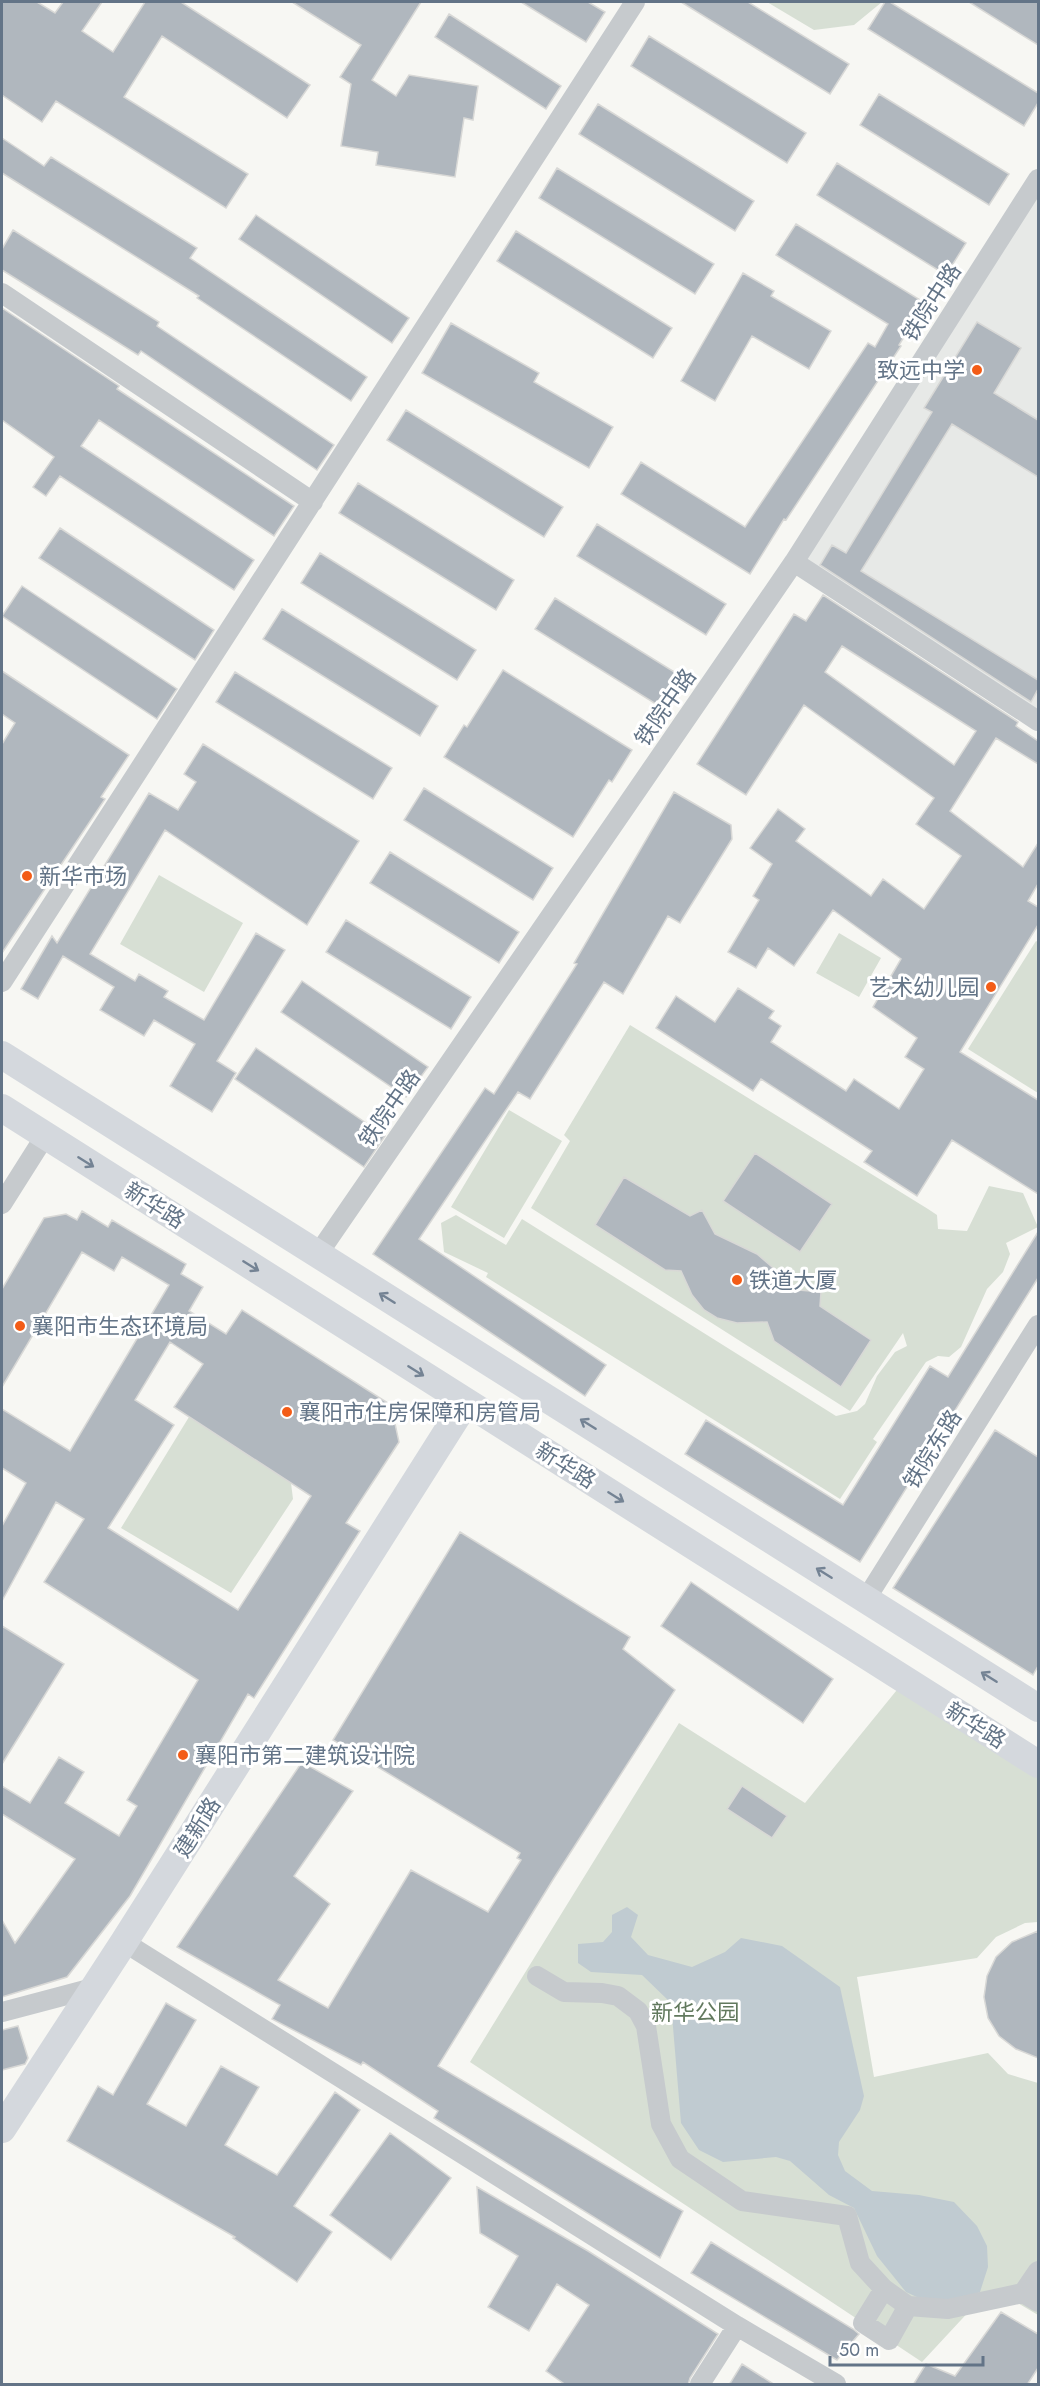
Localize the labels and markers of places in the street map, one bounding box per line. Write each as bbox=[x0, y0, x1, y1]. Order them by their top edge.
place label: 致远中学 bbox=[877, 354, 965, 386]
marker: 致远中学 bbox=[970, 363, 984, 377]
place label: 新华市场 bbox=[39, 860, 127, 892]
marker: 新华市场 bbox=[20, 869, 34, 883]
place label: 艺术幼儿园 bbox=[869, 971, 979, 1003]
marker: 艺术幼儿园 bbox=[984, 980, 998, 994]
place label: 铁道大厦 bbox=[749, 1264, 837, 1296]
marker: 铁道大厦 bbox=[730, 1273, 744, 1287]
place label: 襄阳市生态环境局 bbox=[32, 1310, 208, 1342]
marker: 襄阳市生态环境局 bbox=[13, 1319, 27, 1333]
place label: 襄阳市住房保障和房管局 bbox=[299, 1396, 541, 1428]
marker: 襄阳市住房保障和房管局 bbox=[280, 1405, 294, 1419]
place label: 襄阳市第二建筑设计院 bbox=[195, 1739, 415, 1771]
marker: 襄阳市第二建筑设计院 bbox=[176, 1748, 190, 1762]

